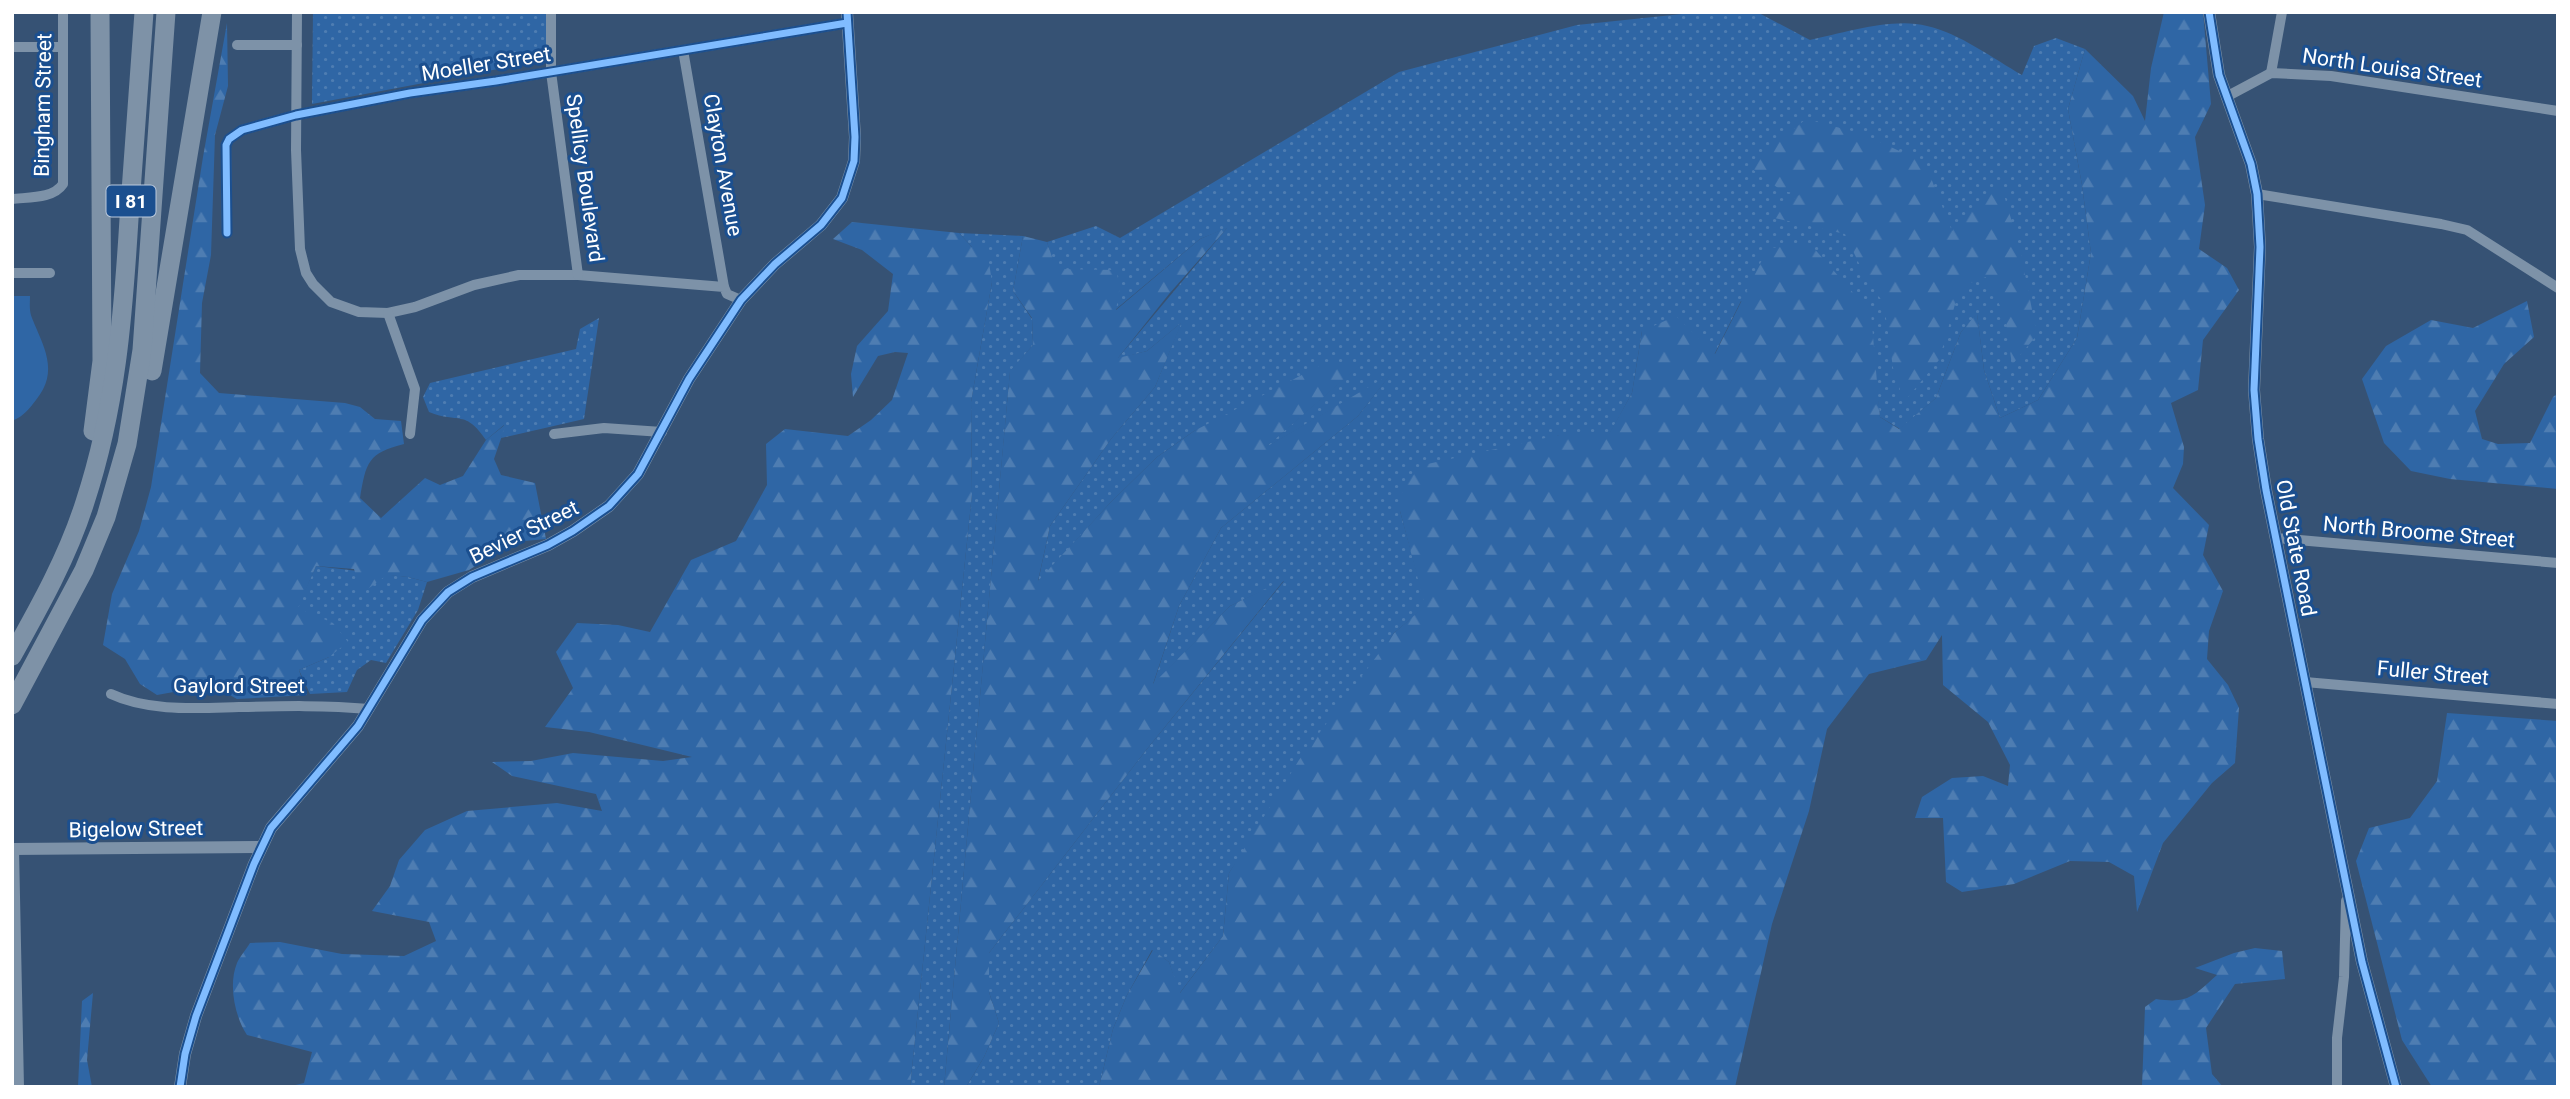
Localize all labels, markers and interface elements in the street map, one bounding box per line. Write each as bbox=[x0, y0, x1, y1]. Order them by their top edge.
street label: Bingham Street bbox=[30, 33, 56, 177]
street label: Moeller Street bbox=[420, 42, 552, 86]
street label: North Louisa Street bbox=[2301, 44, 2483, 93]
street label: Spellicy Boulevard bbox=[561, 92, 609, 264]
street label: Clayton Avenue bbox=[699, 92, 747, 238]
road number: I 81 bbox=[106, 186, 156, 216]
street label: Old State Road bbox=[2271, 478, 2321, 618]
street label: Bevier Street bbox=[466, 495, 583, 569]
street label: North Broome Street bbox=[2322, 512, 2516, 552]
street label: Fuller Street bbox=[2376, 656, 2490, 690]
street label: Gaylord Street bbox=[173, 674, 305, 698]
street label: Bigelow Street bbox=[69, 816, 204, 842]

